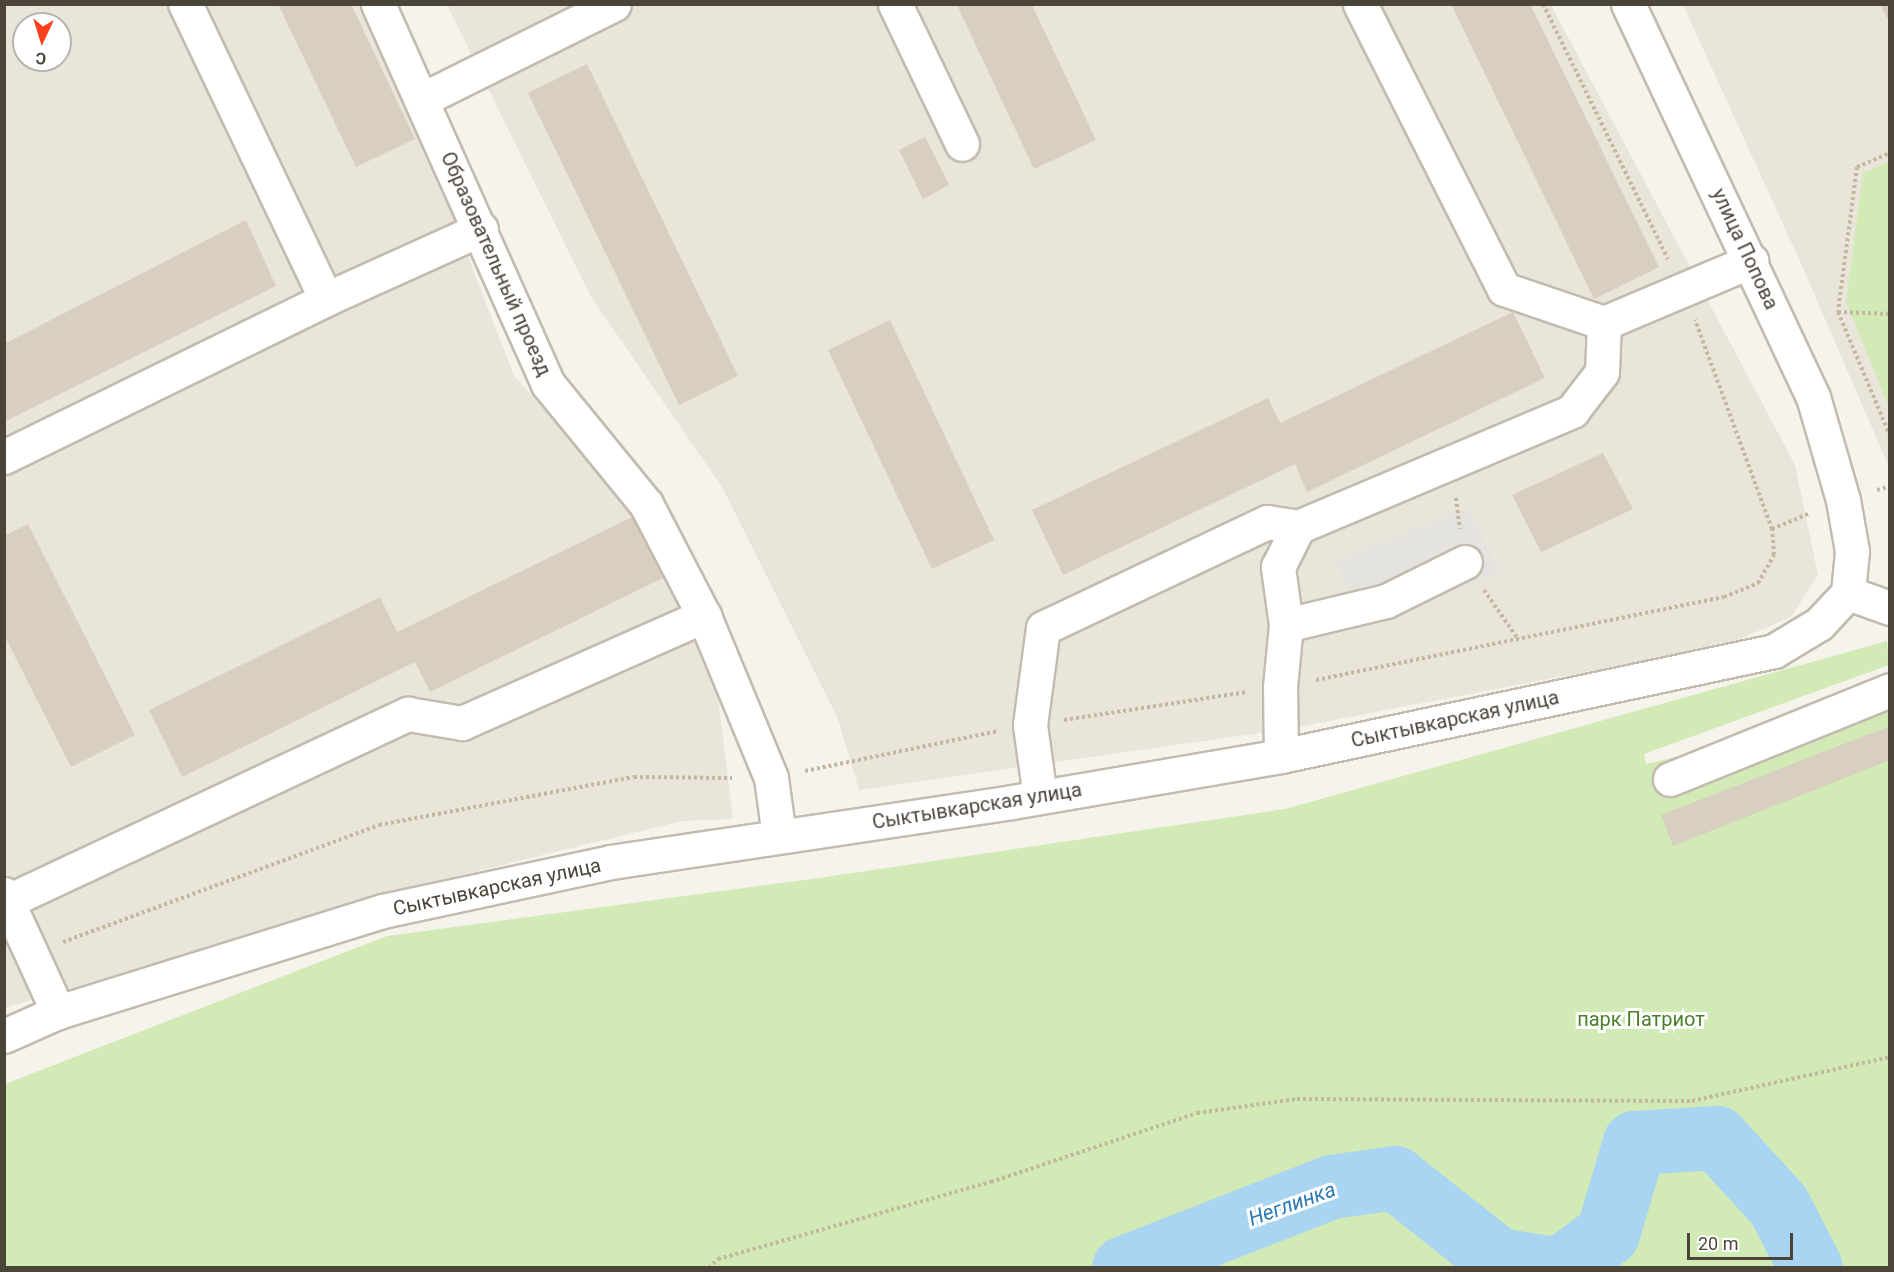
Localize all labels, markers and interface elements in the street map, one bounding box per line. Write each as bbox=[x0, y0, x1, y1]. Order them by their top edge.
north arrow bbox=[12, 12, 72, 72]
text: С bbox=[35, 49, 47, 68]
street label: Образовательный проезд bbox=[436, 148, 556, 380]
street label: улица Попова bbox=[1706, 185, 1784, 313]
street label: Сыктывкарская улица bbox=[1349, 685, 1561, 753]
street label: Сыктывкарская улица bbox=[870, 778, 1084, 834]
street label: Сыктывкарская улица bbox=[391, 853, 603, 921]
park label: парк Патриот bbox=[1577, 1007, 1705, 1031]
water label: Неглинка bbox=[1245, 1177, 1339, 1231]
scale bar bbox=[1690, 1221, 1796, 1259]
text: 20 m bbox=[1698, 1233, 1738, 1254]

